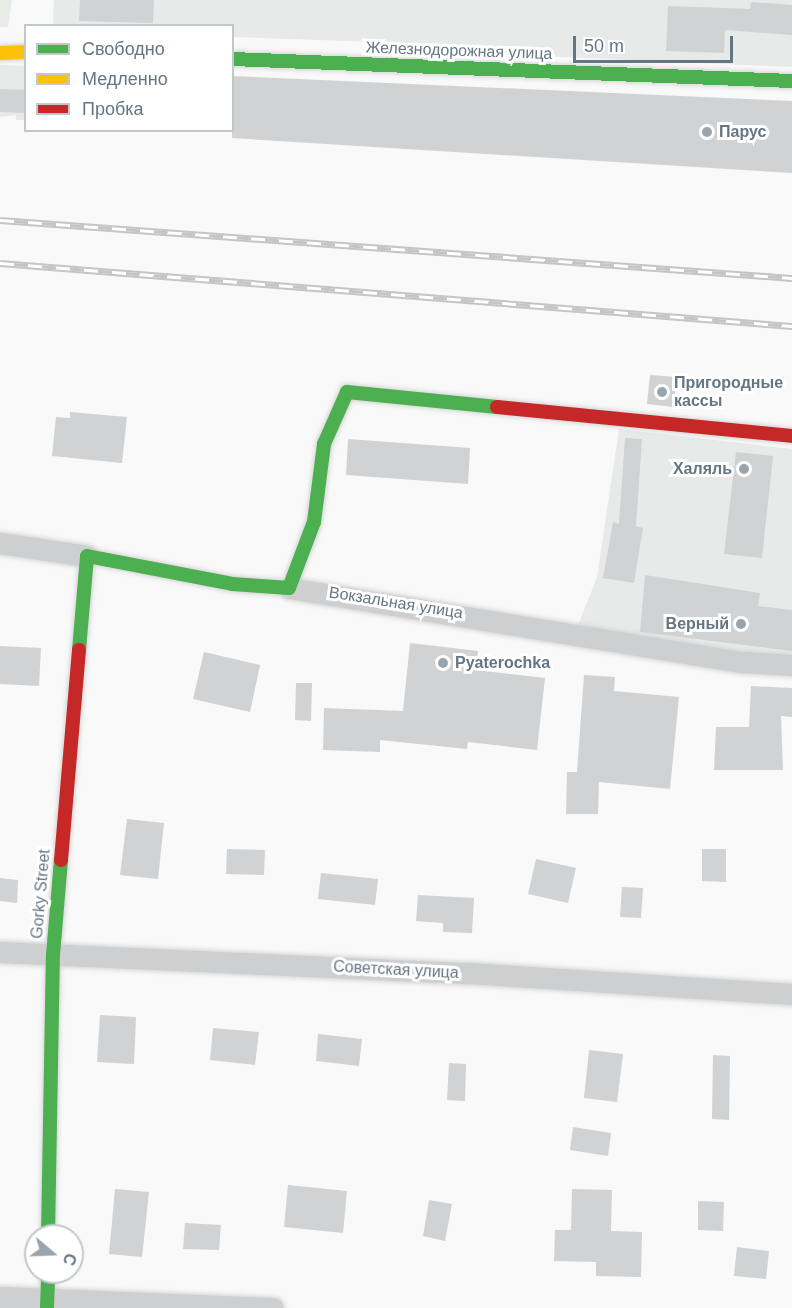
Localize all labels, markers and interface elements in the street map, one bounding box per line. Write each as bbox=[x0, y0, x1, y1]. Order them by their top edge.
legend bbox=[24, 24, 234, 132]
scale bar bbox=[576, 24, 736, 62]
text: 50 m bbox=[584, 36, 624, 56]
street label: Железнодорожная улица bbox=[365, 38, 553, 64]
text: Свободно bbox=[82, 39, 165, 59]
text: Медленно bbox=[82, 69, 168, 89]
text: Пробка bbox=[82, 99, 144, 119]
place label: Парус bbox=[719, 122, 766, 142]
marker: Парус bbox=[700, 125, 714, 139]
place label: Пригородные кассы bbox=[674, 373, 783, 411]
marker: Пригородные кассы bbox=[655, 385, 669, 399]
place label: Халяль bbox=[673, 459, 732, 479]
marker: Халяль bbox=[737, 462, 751, 476]
street label: Вокзальная улица bbox=[328, 583, 464, 623]
place label: Верный bbox=[666, 614, 729, 634]
marker: Верный bbox=[734, 617, 748, 631]
place label: Pyaterochka bbox=[455, 653, 550, 673]
marker: Pyaterochka bbox=[436, 656, 450, 670]
street label: Gorky Street bbox=[28, 848, 54, 940]
street label: Советская улица bbox=[333, 957, 459, 983]
north arrow bbox=[24, 1224, 84, 1284]
text: С bbox=[60, 1251, 80, 1268]

